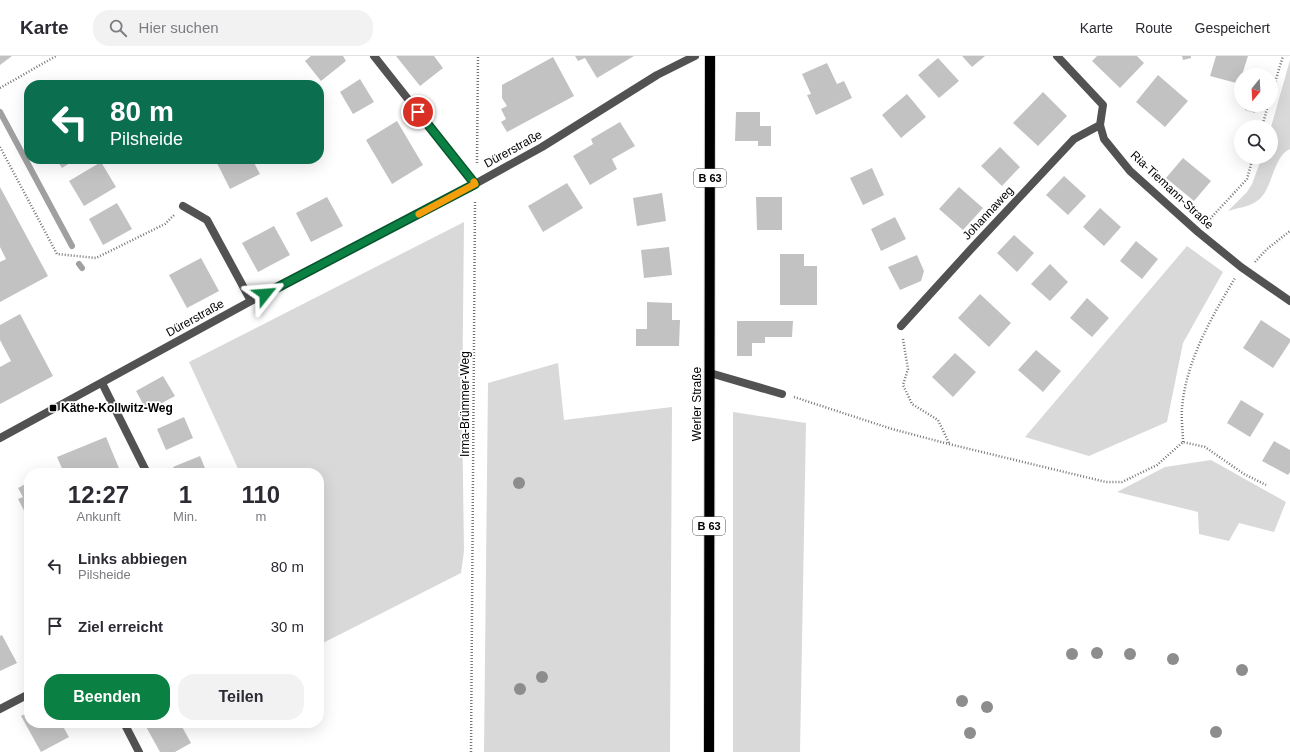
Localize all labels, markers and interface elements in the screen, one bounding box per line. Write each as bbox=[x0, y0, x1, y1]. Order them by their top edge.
search box bbox=[93, 10, 373, 46]
text: Karte bbox=[20, 17, 69, 38]
icon: search bbox=[107, 17, 129, 39]
text: Hier suchen bbox=[139, 19, 219, 36]
text: Karte bbox=[1080, 20, 1113, 36]
text: Route bbox=[1135, 20, 1173, 36]
text: Gespeichert bbox=[1195, 20, 1270, 36]
north arrow bbox=[1234, 68, 1278, 112]
map controls bbox=[1234, 68, 1278, 164]
pin bbox=[401, 95, 435, 129]
icon: left bbox=[44, 96, 96, 148]
text: 80 m bbox=[110, 96, 174, 127]
icon: arrive bbox=[407, 101, 429, 123]
button: search bbox=[1234, 120, 1278, 164]
street label: Dürerstraße bbox=[482, 127, 545, 171]
text: Pilsheide bbox=[110, 129, 183, 149]
street label: Ria-Tiemann-Straße bbox=[1128, 148, 1217, 232]
road number: B 63 bbox=[694, 169, 726, 187]
street label: Johannaweg bbox=[960, 183, 1016, 243]
position arrow bbox=[244, 273, 286, 315]
street label: Dürerstraße bbox=[164, 296, 227, 340]
street label: Irma-Brümmer-Weg bbox=[458, 351, 472, 457]
street label: Werler Straße bbox=[690, 366, 704, 441]
place label: Käthe-Kollwitz-Weg bbox=[61, 401, 173, 415]
marker: Käthe-Kollwitz-Weg bbox=[48, 403, 58, 413]
text: 12:27 bbox=[68, 481, 129, 508]
text: 1 bbox=[179, 481, 192, 508]
text: 110 bbox=[241, 481, 280, 508]
text: Ankunft bbox=[76, 509, 121, 524]
text: Min. bbox=[173, 509, 198, 524]
text: m bbox=[255, 509, 266, 524]
road number: B 63 bbox=[693, 517, 725, 535]
text: Links abbiegen bbox=[78, 550, 187, 567]
icon: left bbox=[44, 555, 66, 577]
text: 80 m bbox=[271, 558, 304, 575]
text: Pilsheide bbox=[78, 567, 131, 582]
icon: arrive bbox=[44, 615, 66, 637]
text: Ziel erreicht bbox=[78, 618, 163, 635]
text: 30 m bbox=[271, 618, 304, 635]
button: Beenden bbox=[44, 674, 170, 720]
button: Teilen bbox=[178, 674, 304, 720]

